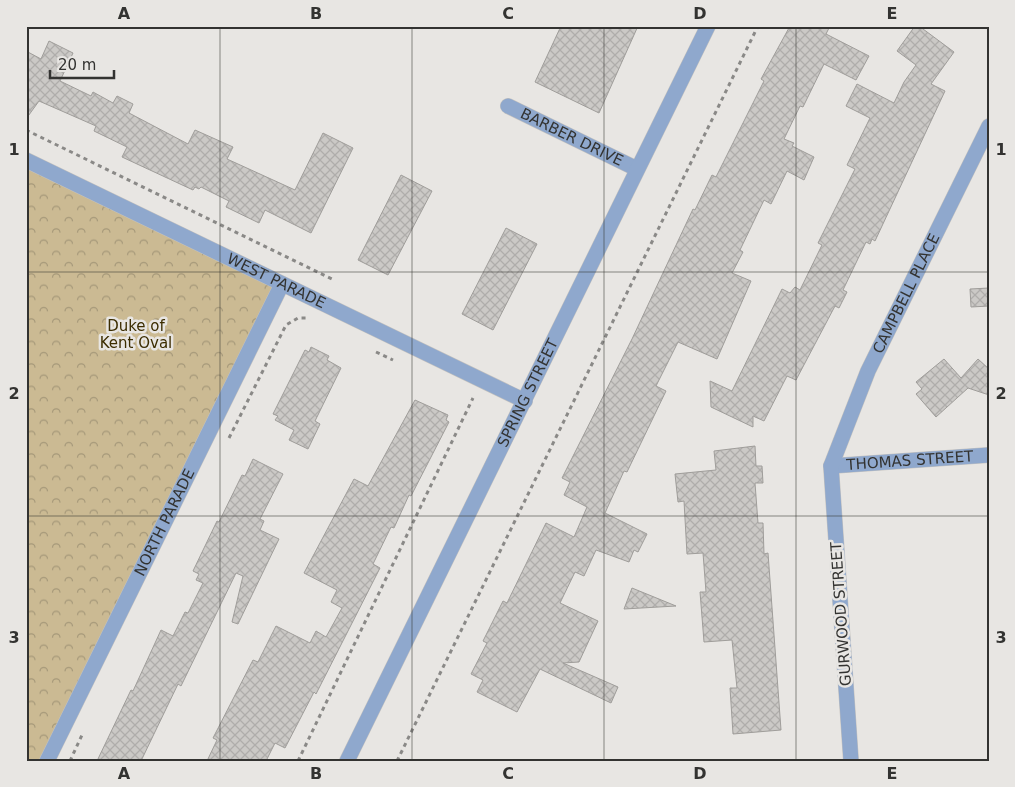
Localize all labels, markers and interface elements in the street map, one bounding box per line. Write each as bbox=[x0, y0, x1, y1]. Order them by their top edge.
text: A bbox=[118, 4, 131, 23]
text: B bbox=[310, 4, 322, 23]
text: C bbox=[502, 4, 514, 23]
text: D bbox=[693, 4, 707, 23]
text: E bbox=[887, 4, 897, 23]
scale bar bbox=[50, 48, 114, 80]
text: 20 m bbox=[58, 56, 96, 74]
street label: BARBER DRIVE bbox=[517, 104, 626, 170]
text: 1 bbox=[8, 140, 20, 159]
text: 1 bbox=[995, 140, 1007, 159]
street label: CAMPBELL PLACE bbox=[869, 231, 943, 357]
street label: WEST PARADE bbox=[224, 249, 329, 312]
park label: Duke of Kent Oval bbox=[100, 317, 172, 352]
street label: SPRING STREET bbox=[494, 335, 562, 450]
text: 2 bbox=[8, 384, 20, 403]
text: 2 bbox=[995, 384, 1007, 403]
street label: THOMAS STREET bbox=[845, 447, 975, 474]
street label: NORTH PARADE bbox=[131, 466, 199, 579]
street label: GURWOOD STREET bbox=[827, 541, 855, 687]
text: 3 bbox=[8, 628, 20, 647]
text: 3 bbox=[995, 628, 1007, 647]
text: A bbox=[118, 764, 131, 783]
text: B bbox=[310, 764, 322, 783]
text: C bbox=[502, 764, 514, 783]
text: D bbox=[693, 764, 707, 783]
text: E bbox=[887, 764, 897, 783]

